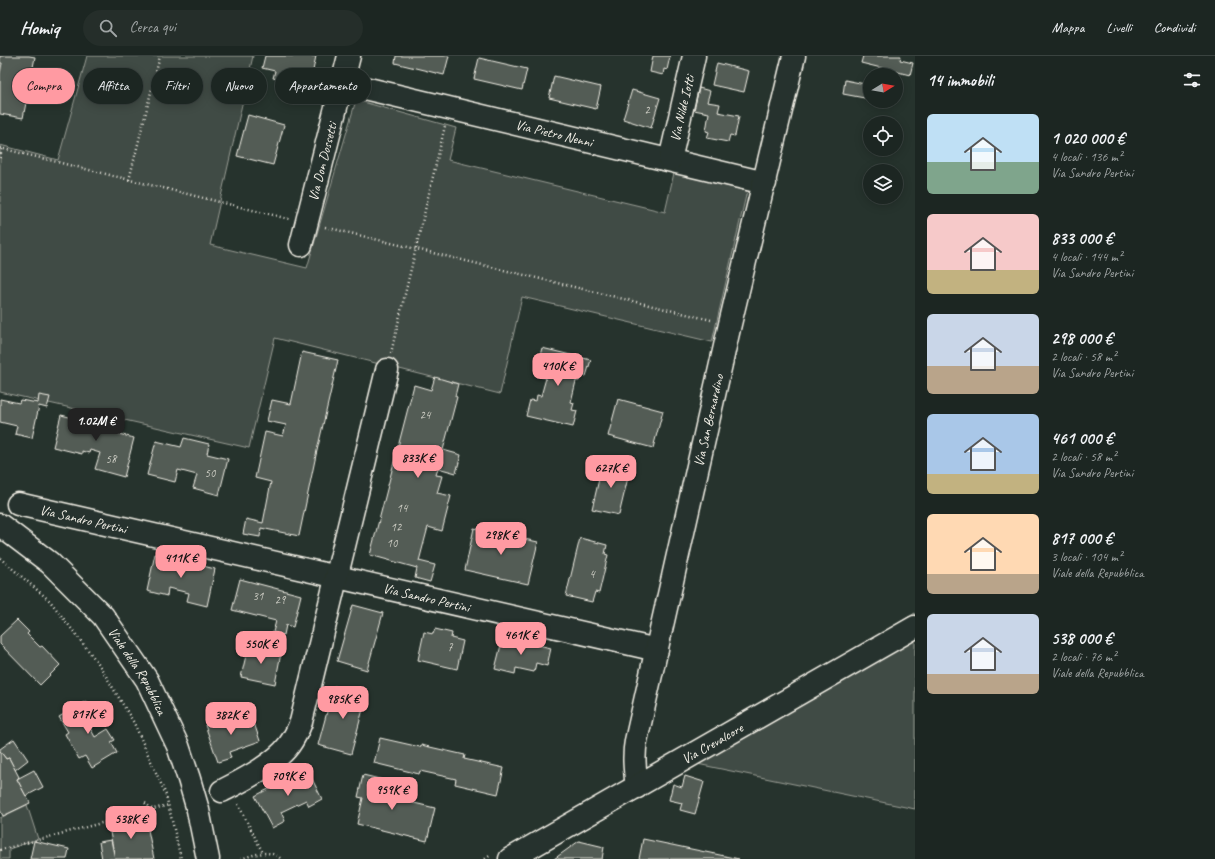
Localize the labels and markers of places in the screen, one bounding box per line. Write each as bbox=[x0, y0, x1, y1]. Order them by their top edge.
pin: 410K € bbox=[525, 353, 591, 387]
pin: 1.02M € bbox=[59, 408, 133, 442]
pin: 833K € bbox=[385, 445, 451, 479]
pin: 627K € bbox=[578, 455, 644, 489]
pin: 298K € bbox=[468, 522, 534, 556]
pin: 411K € bbox=[148, 545, 214, 579]
pin: 461K € bbox=[488, 622, 554, 656]
pin: 550K € bbox=[228, 631, 294, 665]
pin: 985K € bbox=[310, 686, 376, 720]
pin: 817K € bbox=[55, 701, 121, 735]
pin: 382K € bbox=[198, 702, 264, 736]
pin: 709K € bbox=[255, 763, 321, 797]
pin: 959K € bbox=[359, 777, 425, 811]
pin: 538K € bbox=[98, 806, 164, 840]

